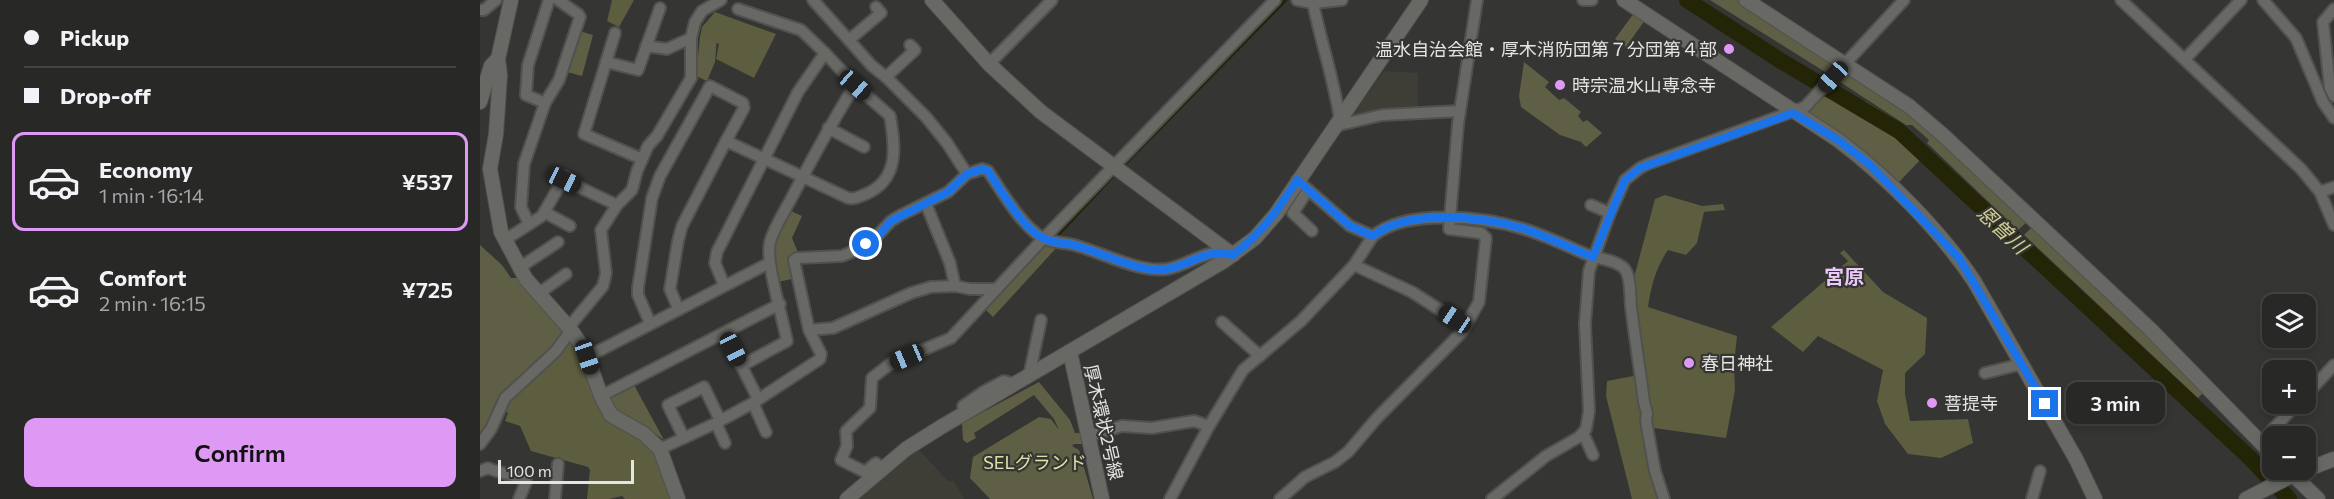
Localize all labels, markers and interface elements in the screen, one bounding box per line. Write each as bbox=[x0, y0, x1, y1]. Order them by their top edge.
text: Pickup bbox=[60, 24, 129, 51]
place label: 温水自治会館・厚木消防団第７分団第４部 bbox=[1375, 38, 1717, 60]
marker: 温水自治会館・厚木消防団第７分団第４部 bbox=[1722, 42, 1736, 56]
car bbox=[1814, 58, 1852, 96]
car bbox=[836, 66, 874, 104]
place label: 時宗温水山専念寺 bbox=[1572, 74, 1716, 96]
marker: 時宗温水山専念寺 bbox=[1553, 78, 1567, 92]
text: Drop-off bbox=[60, 82, 151, 109]
icon: car bbox=[27, 155, 81, 209]
text: Economy bbox=[99, 156, 193, 183]
car bbox=[544, 164, 584, 196]
text: ¥537 bbox=[402, 168, 453, 195]
text: 1 min · 16:14 bbox=[99, 183, 204, 207]
water label: 恩曽川 bbox=[1973, 200, 2035, 260]
route start bbox=[852, 230, 879, 257]
icon: car bbox=[27, 263, 81, 317]
text: Comfort bbox=[99, 264, 187, 291]
district label: 宮原 bbox=[1824, 264, 1864, 288]
text: ¥725 bbox=[402, 276, 453, 303]
text: 2 min · 16:15 bbox=[99, 291, 206, 315]
map controls bbox=[2262, 294, 2316, 480]
button: layers bbox=[2262, 294, 2316, 348]
car bbox=[1435, 301, 1475, 337]
car bbox=[717, 329, 749, 369]
car bbox=[573, 337, 601, 377]
car bbox=[887, 342, 927, 372]
place label: 春日神社 bbox=[1701, 352, 1773, 374]
marker: 春日神社 bbox=[1682, 356, 1696, 370]
button: + bbox=[2262, 360, 2316, 414]
street label: 厚木環状2号線 bbox=[1080, 362, 1128, 482]
callout: 3 min bbox=[2066, 383, 2165, 425]
route end bbox=[2031, 390, 2058, 417]
text: 3 min bbox=[2091, 391, 2140, 415]
place label: 菩提寺 bbox=[1944, 392, 1998, 414]
marker: 菩提寺 bbox=[1925, 396, 1939, 410]
button: Confirm bbox=[24, 418, 456, 487]
button: − bbox=[2262, 426, 2316, 480]
park label: SELグランド bbox=[983, 451, 1087, 473]
scale bar bbox=[498, 457, 634, 484]
text: 100 m bbox=[507, 461, 552, 480]

